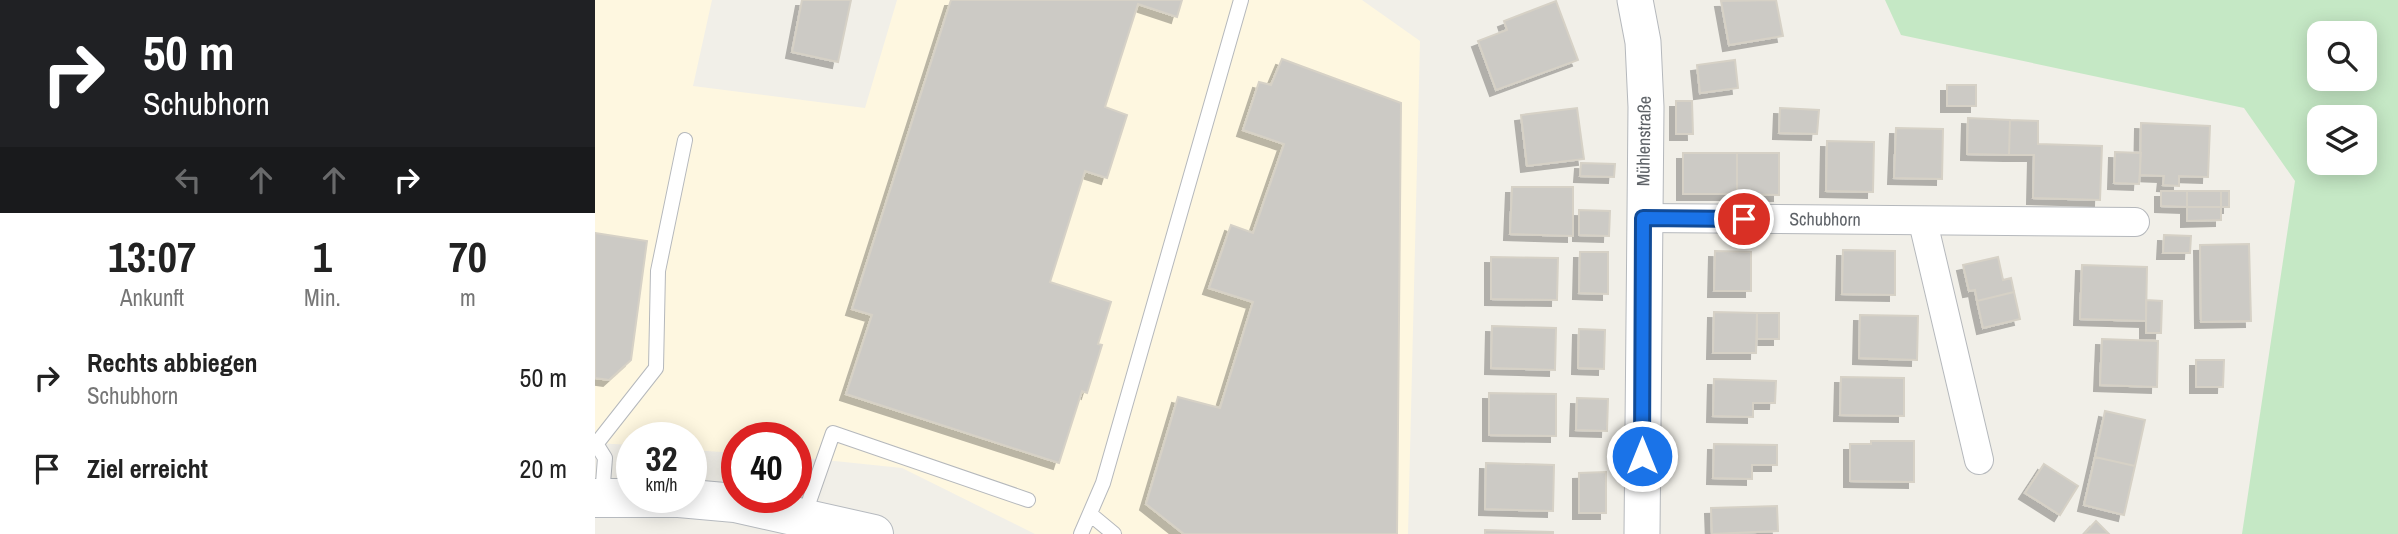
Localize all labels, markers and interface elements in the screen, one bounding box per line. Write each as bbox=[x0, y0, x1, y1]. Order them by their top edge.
text: 50 m bbox=[143, 19, 235, 85]
map controls bbox=[2307, 21, 2377, 175]
button: search bbox=[2307, 21, 2377, 91]
icon: right bbox=[28, 28, 119, 119]
text: Schubhorn bbox=[143, 82, 270, 125]
street label: Mühlenstraße bbox=[1630, 96, 1657, 186]
button: layers bbox=[2307, 105, 2377, 175]
icon: left bbox=[169, 161, 207, 199]
icon: ahead bbox=[242, 161, 280, 199]
icon: ahead bbox=[315, 161, 353, 199]
icon: right bbox=[388, 161, 426, 199]
pin bbox=[1714, 189, 1774, 249]
icon: arrive bbox=[1725, 200, 1763, 238]
street label: Schubhorn bbox=[1789, 206, 1861, 232]
text: 13:07 bbox=[108, 229, 196, 285]
text: 1 bbox=[313, 229, 332, 285]
text: 70 bbox=[449, 229, 487, 285]
text: Ankunft bbox=[120, 282, 184, 313]
text: Min. bbox=[304, 282, 341, 313]
text: m bbox=[460, 282, 476, 313]
text: Rechts abbiegen bbox=[87, 345, 258, 380]
icon: right bbox=[28, 359, 66, 397]
text: 50 m bbox=[520, 360, 567, 395]
text: Schubhorn bbox=[87, 380, 178, 411]
position arrow bbox=[1605, 419, 1679, 493]
speed limit sign: 40 bbox=[721, 422, 812, 513]
text: 32 bbox=[646, 435, 677, 482]
icon: arrive bbox=[28, 450, 66, 488]
text: Ziel erreicht bbox=[87, 451, 208, 486]
text: 20 m bbox=[520, 451, 567, 486]
text: km/h bbox=[646, 472, 678, 497]

